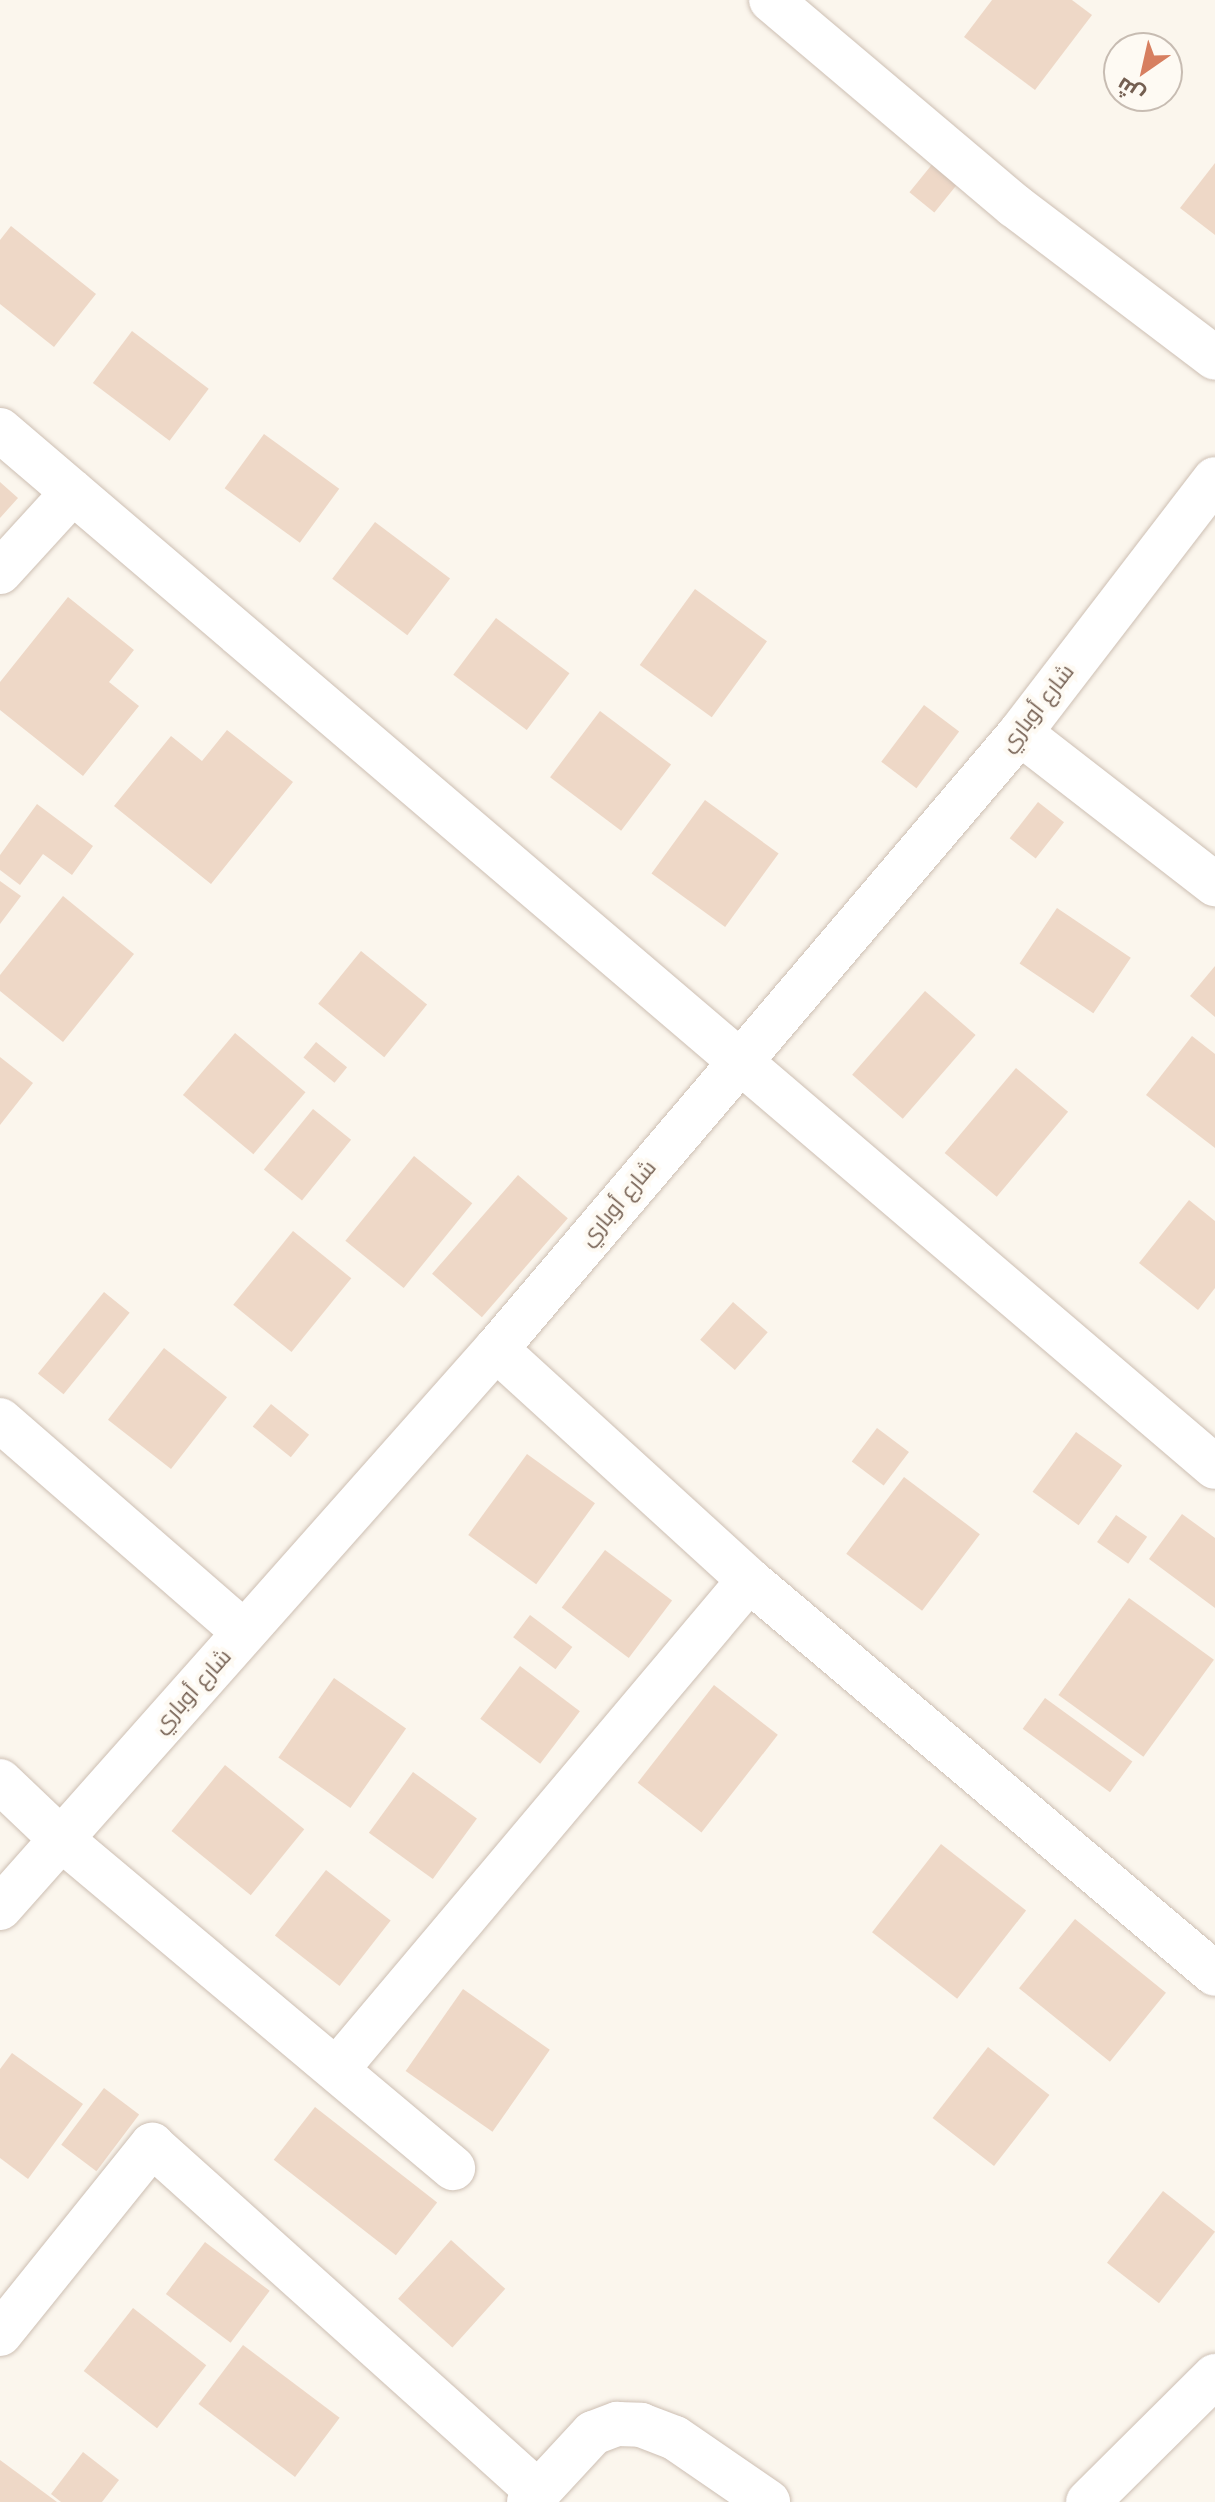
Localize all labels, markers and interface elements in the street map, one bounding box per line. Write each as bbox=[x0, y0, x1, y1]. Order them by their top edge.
north arrow bbox=[1103, 32, 1183, 112]
text: ش bbox=[1111, 71, 1150, 111]
street label: شارع أوباري bbox=[995, 659, 1079, 757]
street label: شارع أوباري bbox=[574, 1155, 662, 1251]
street label: شارع أوباري bbox=[147, 1643, 237, 1739]

